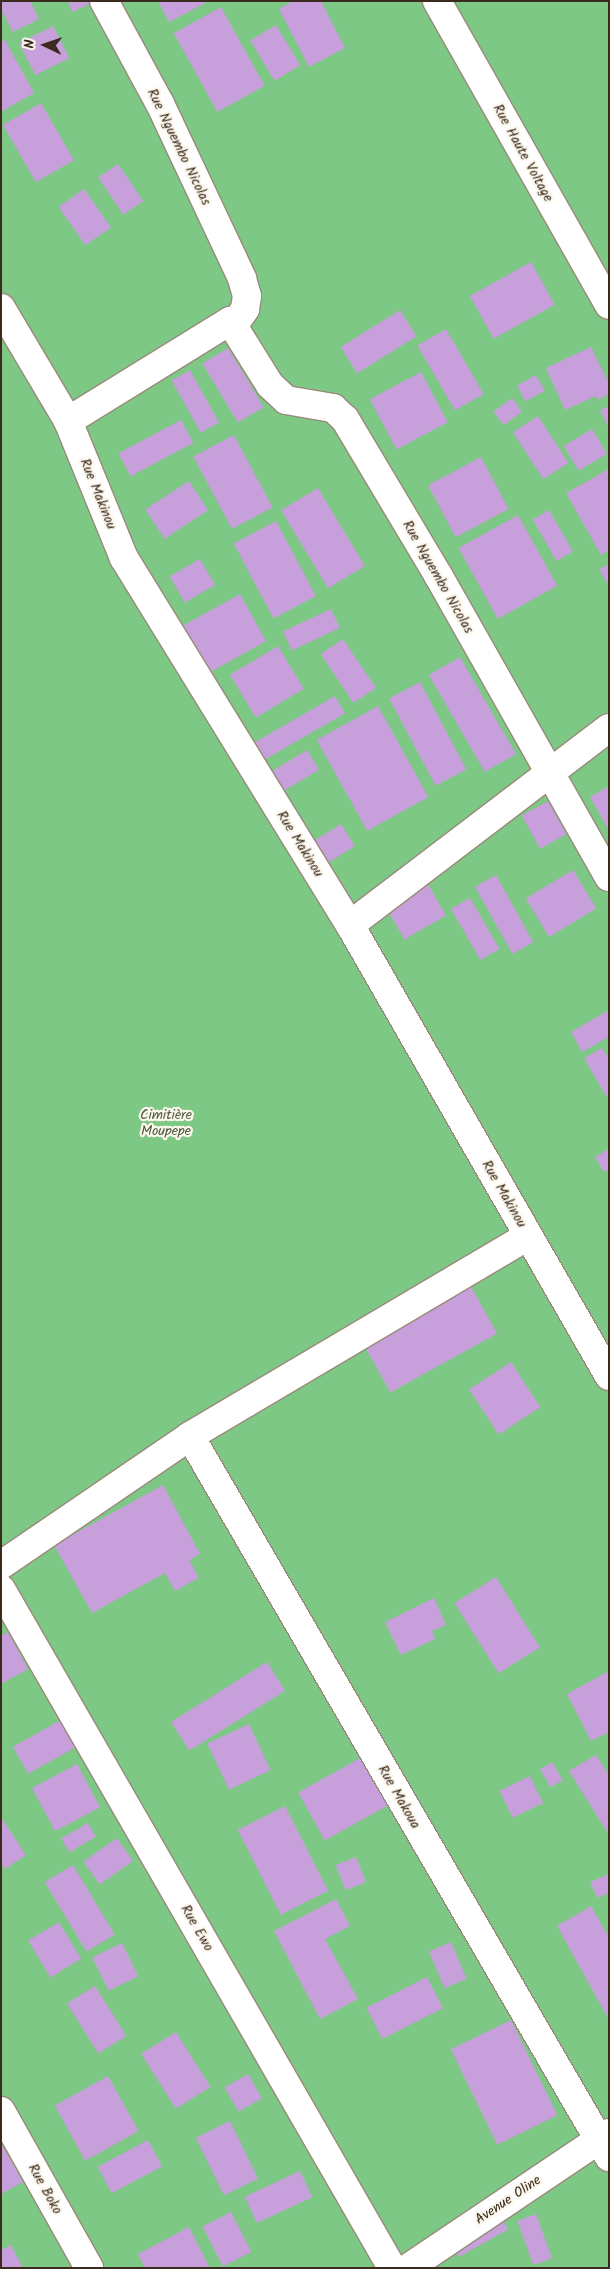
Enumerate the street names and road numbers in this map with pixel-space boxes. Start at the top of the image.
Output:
street label: Rue Nguembo Nicolas [143,86,215,208]
street label: Rue Haute Voltage [489,101,557,205]
street label: Rue Makinou [76,456,120,532]
street label: Rue Nguembo Nicolas [399,517,477,637]
street label: Rue Makinou [273,808,327,880]
street label: Rue Makinou [478,1157,530,1231]
street label: Rue Makoua [374,1762,424,1832]
street label: Rue Ewo [177,1902,217,1954]
street label: Rue Boko [24,2161,66,2217]
street label: Avenue Oline [472,2172,544,2228]

